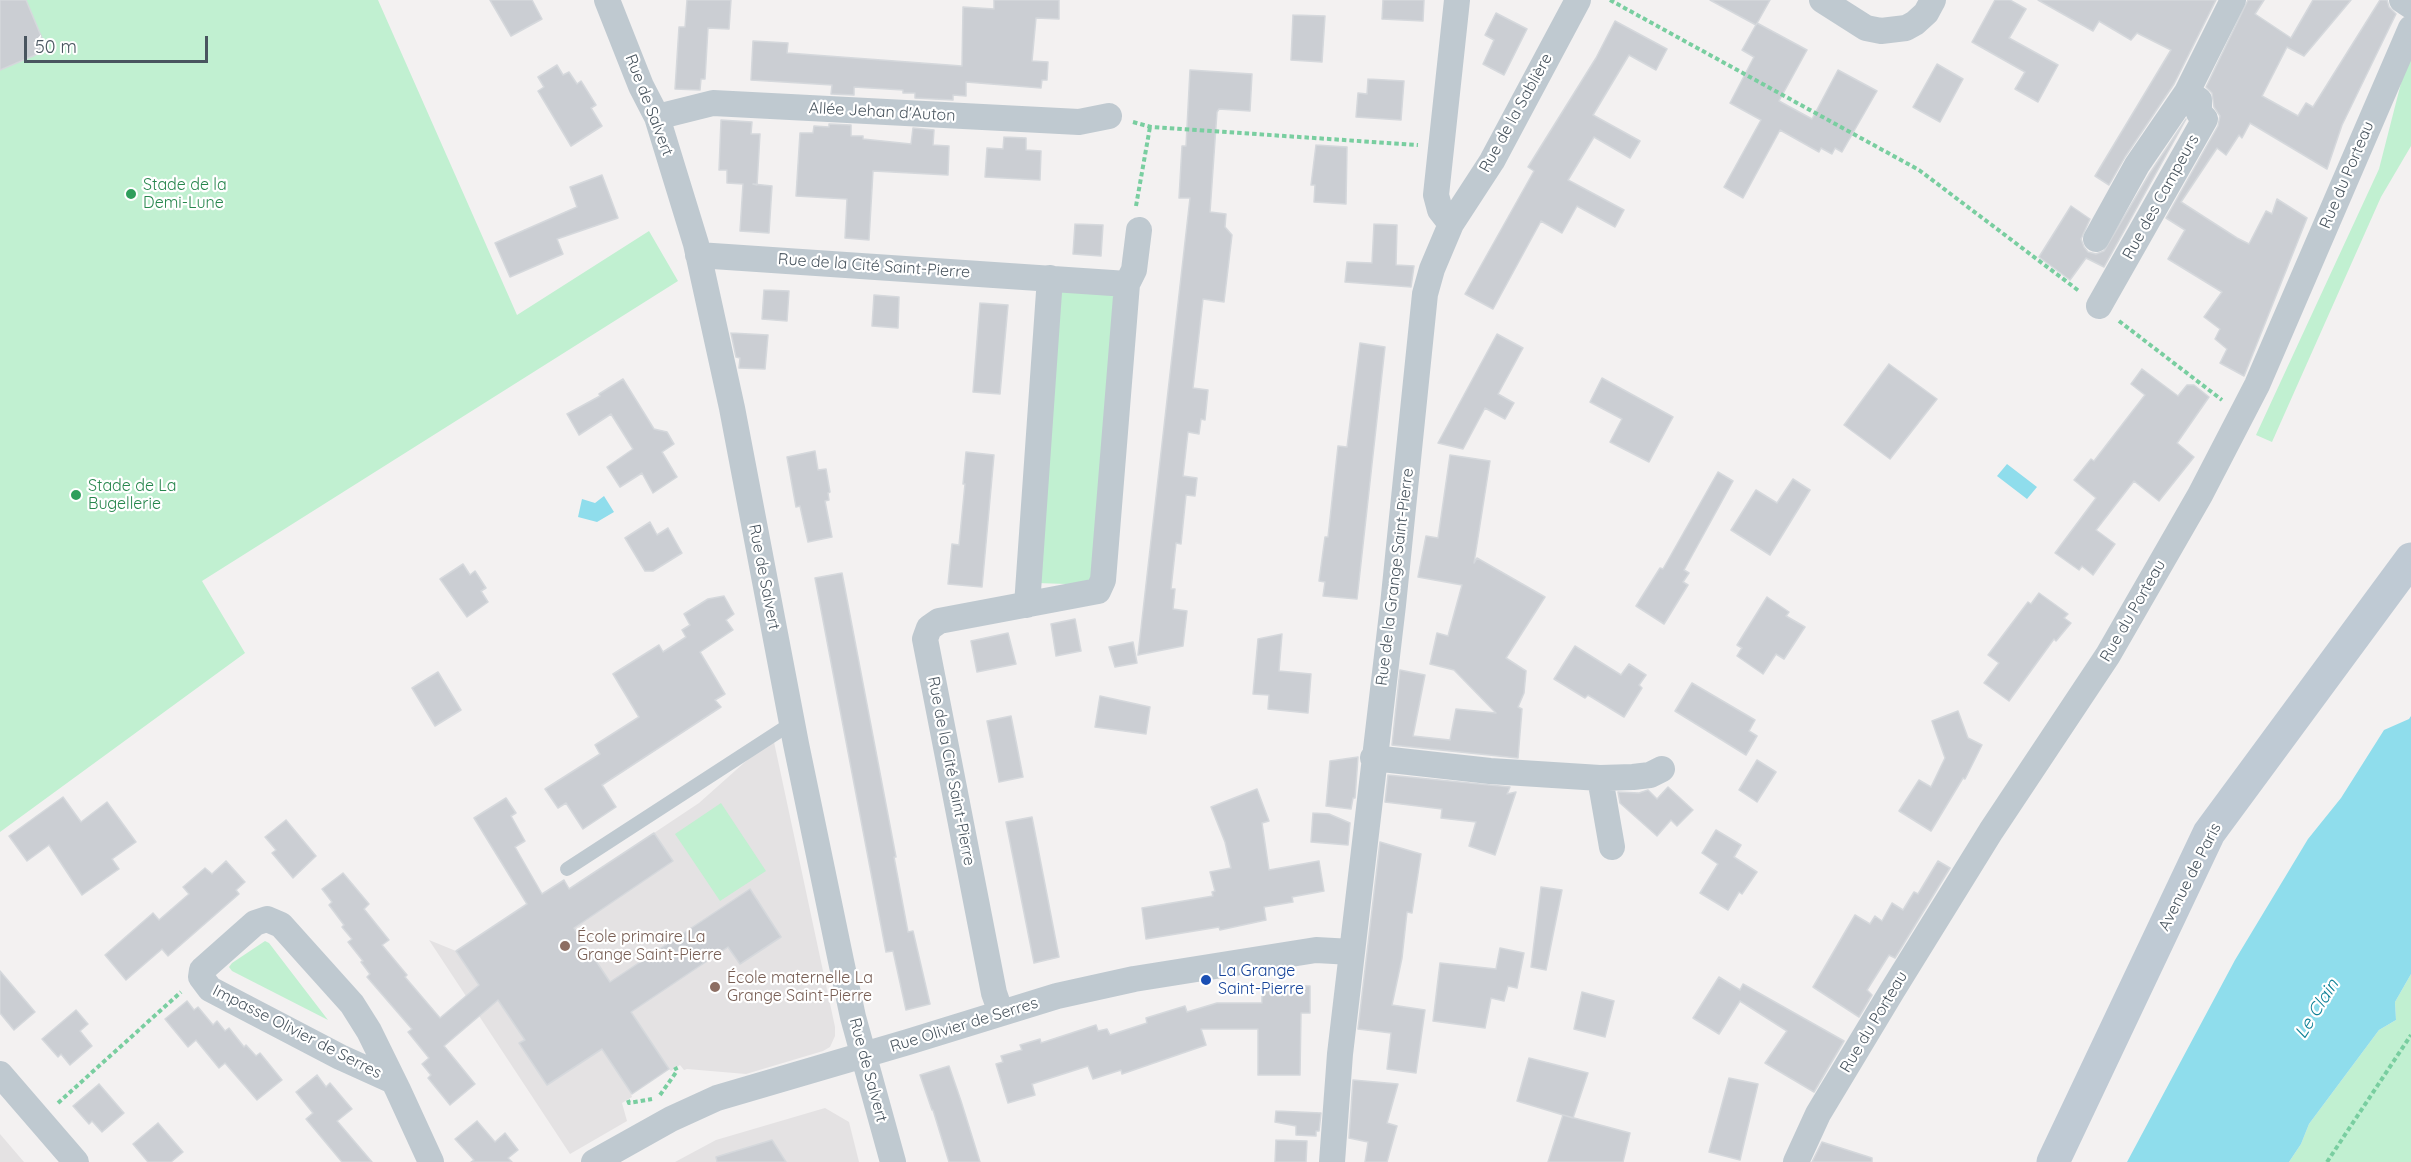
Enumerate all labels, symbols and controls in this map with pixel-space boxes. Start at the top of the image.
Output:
scale bar [27,24,212,62]
text: 50 m [35,35,77,58]
street label: Rue de la Sablière [1475,50,1557,176]
street label: Rue de Salvert [621,52,677,158]
street label: Allée Jehan d'Auton [808,99,956,125]
street label: Rue du Porteau [2316,118,2378,232]
street label: Rue des Campeurs [2119,131,2203,263]
place label: Stade de la Demi-Lune [143,175,227,213]
marker: Stade de la Demi-Lune [124,187,138,201]
street label: Rue de la Cité Saint-Pierre [777,250,971,282]
street label: Rue de la Grange Saint-Pierre [1372,467,1418,687]
place label: Stade de La Bugellerie [88,476,177,514]
marker: Stade de La Bugellerie [69,488,83,502]
street label: Rue de Salvert [744,523,784,631]
street label: Rue du Porteau [2096,556,2170,666]
street label: Rue de la Cité Saint-Pierre [923,675,979,867]
street label: Avenue de Paris [2155,820,2225,934]
place label: École primaire La Grange Saint-Pierre [577,927,722,965]
marker: École primaire La Grange Saint-Pierre [558,939,572,953]
place label: La Grange Saint-Pierre [1218,961,1304,999]
place label: École maternelle La Grange Saint-Pierre [727,968,873,1006]
street label: Rue du Porteau [1836,968,1912,1076]
marker: La Grange Saint-Pierre [1199,973,1213,987]
water label: Le Clain [2290,975,2344,1043]
marker: École maternelle La Grange Saint-Pierre [708,980,722,994]
street label: Impasse Olivier de Serres [209,981,385,1083]
street label: Rue Olivier de Serres [888,993,1040,1057]
street label: Rue de Salvert [845,1016,891,1124]

